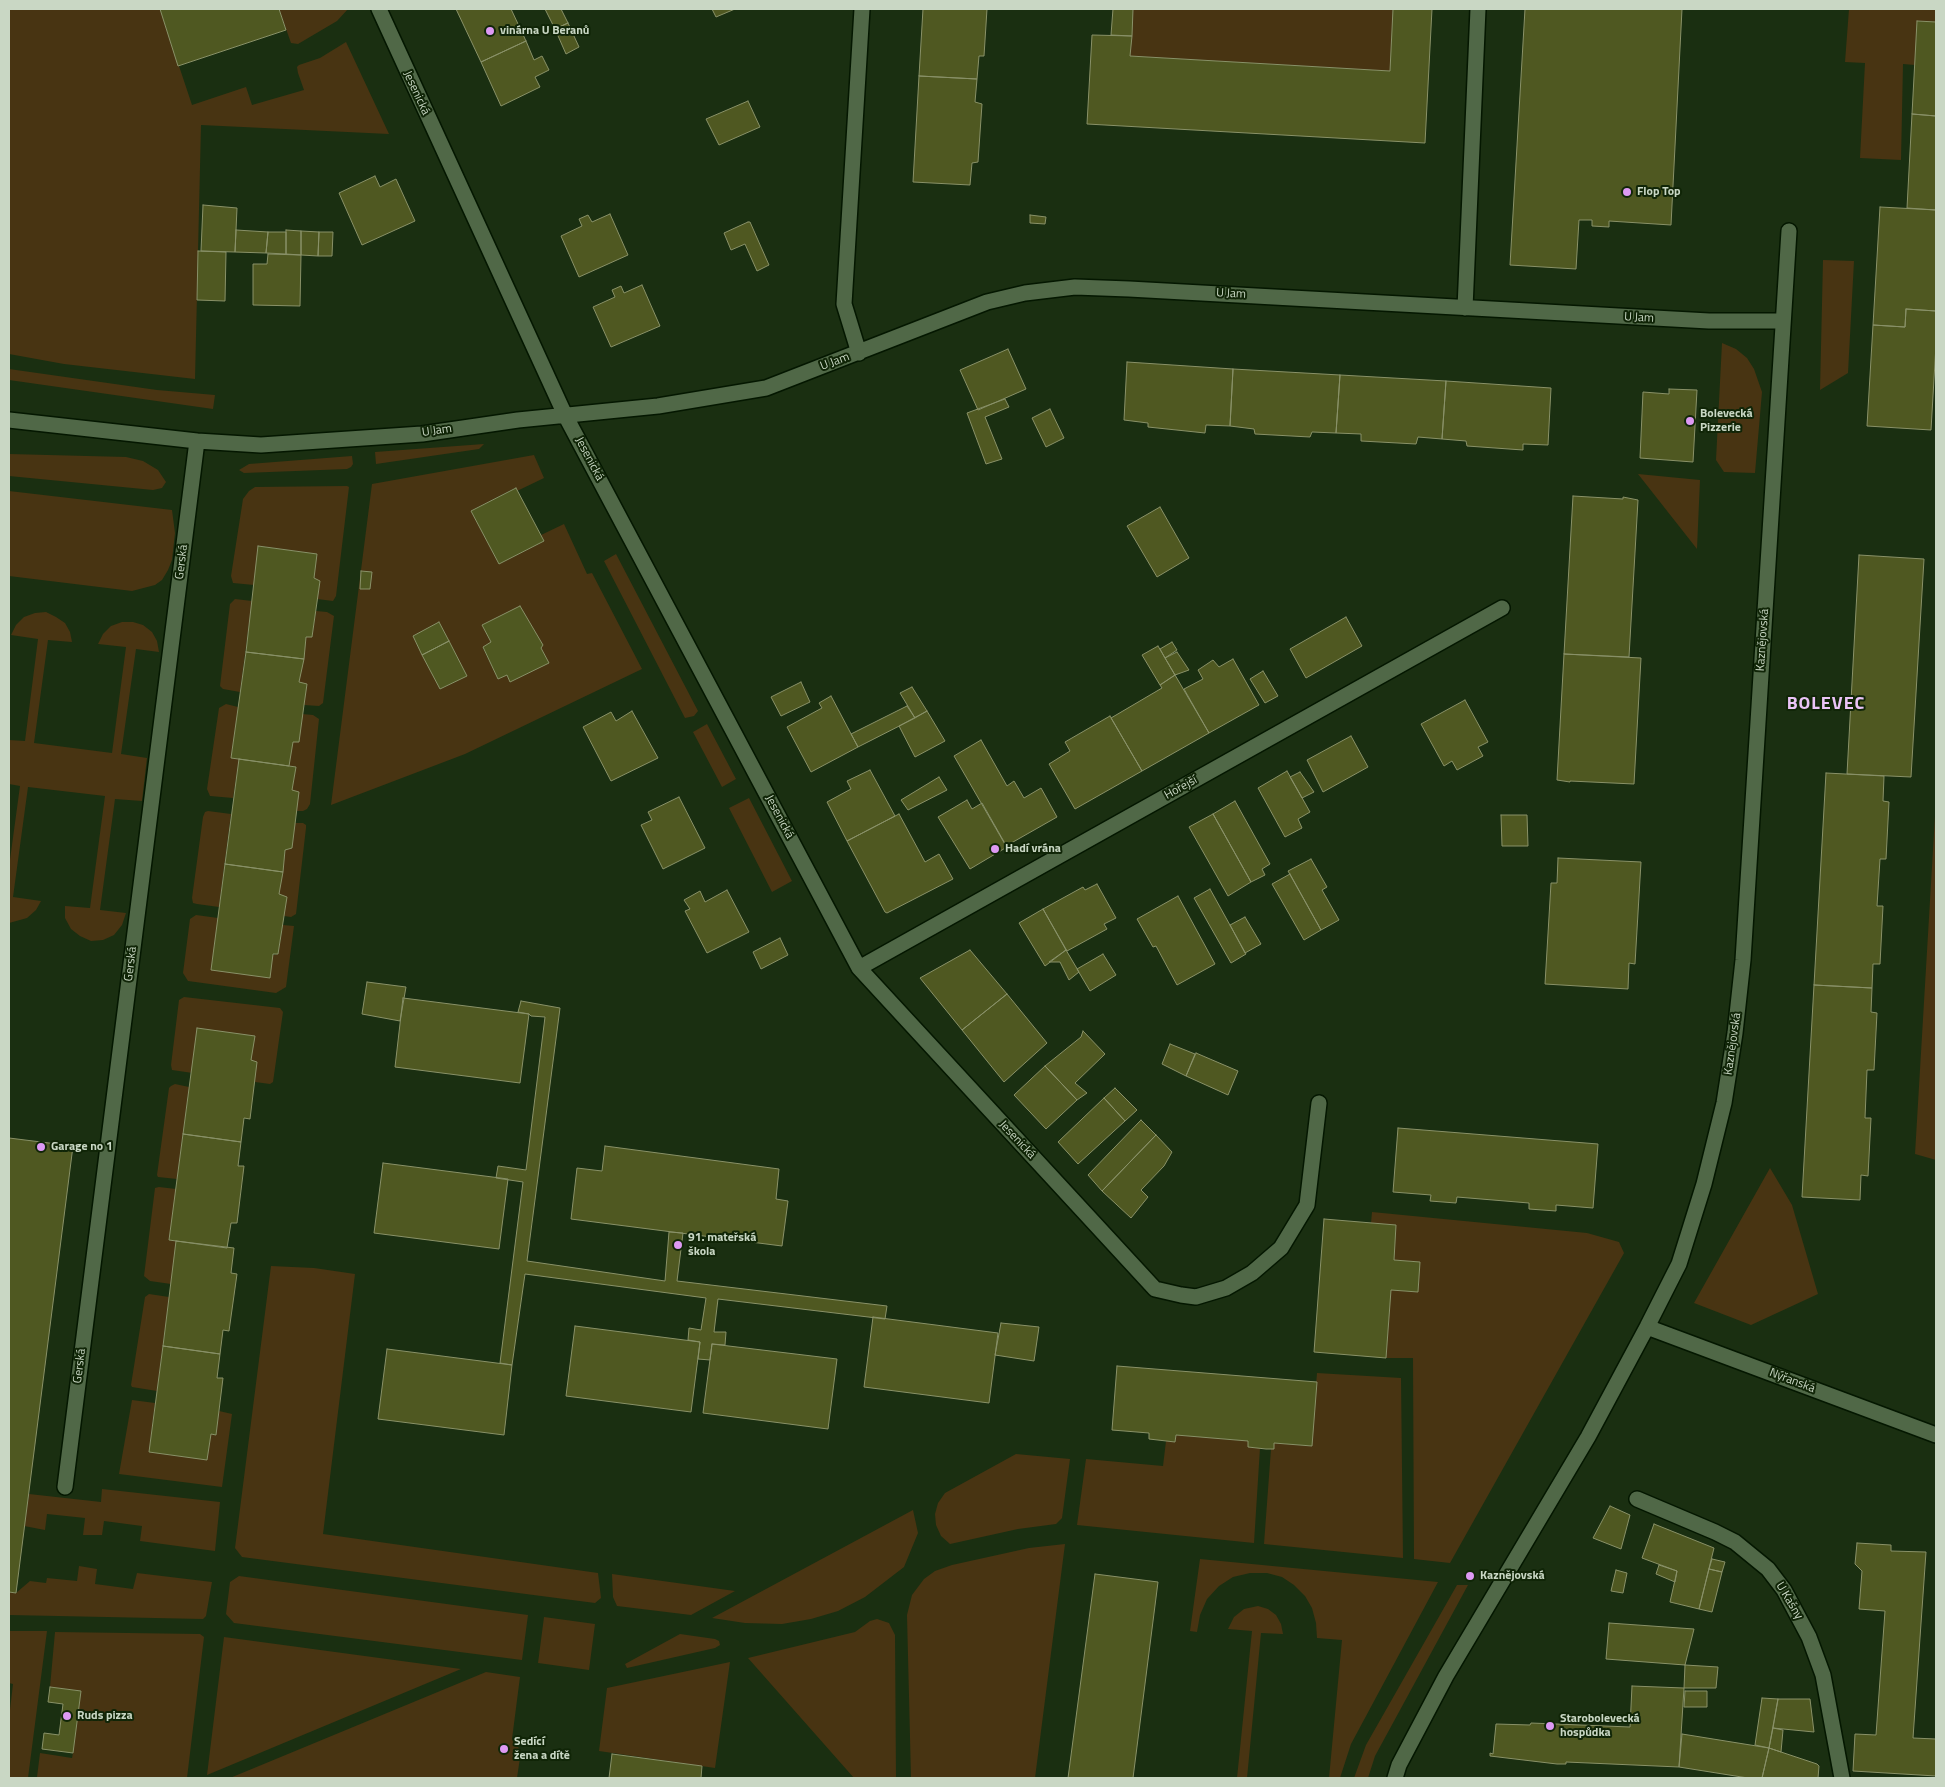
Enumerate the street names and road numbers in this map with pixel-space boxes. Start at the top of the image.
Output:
street label: Jesenická [400,69,432,117]
street label: U Jam [1216,286,1246,302]
street label: U Jam [1624,310,1654,326]
street label: U Jam [818,350,852,374]
street label: U Jam [421,422,453,440]
street label: Jesenická [572,435,606,483]
street label: Gerská [173,544,191,580]
street label: Kaznějovská [1754,608,1772,672]
street label: Hořejší [1162,773,1200,803]
street label: Jesenická [762,793,796,841]
street label: Gerská [122,946,140,982]
street label: Kaznějovská [1722,1012,1744,1076]
street label: Jesenická [996,1118,1038,1162]
street label: Gerská [71,1348,89,1384]
street label: Nýřanská [1767,1366,1817,1396]
street label: U Kašny [1772,1580,1806,1622]

